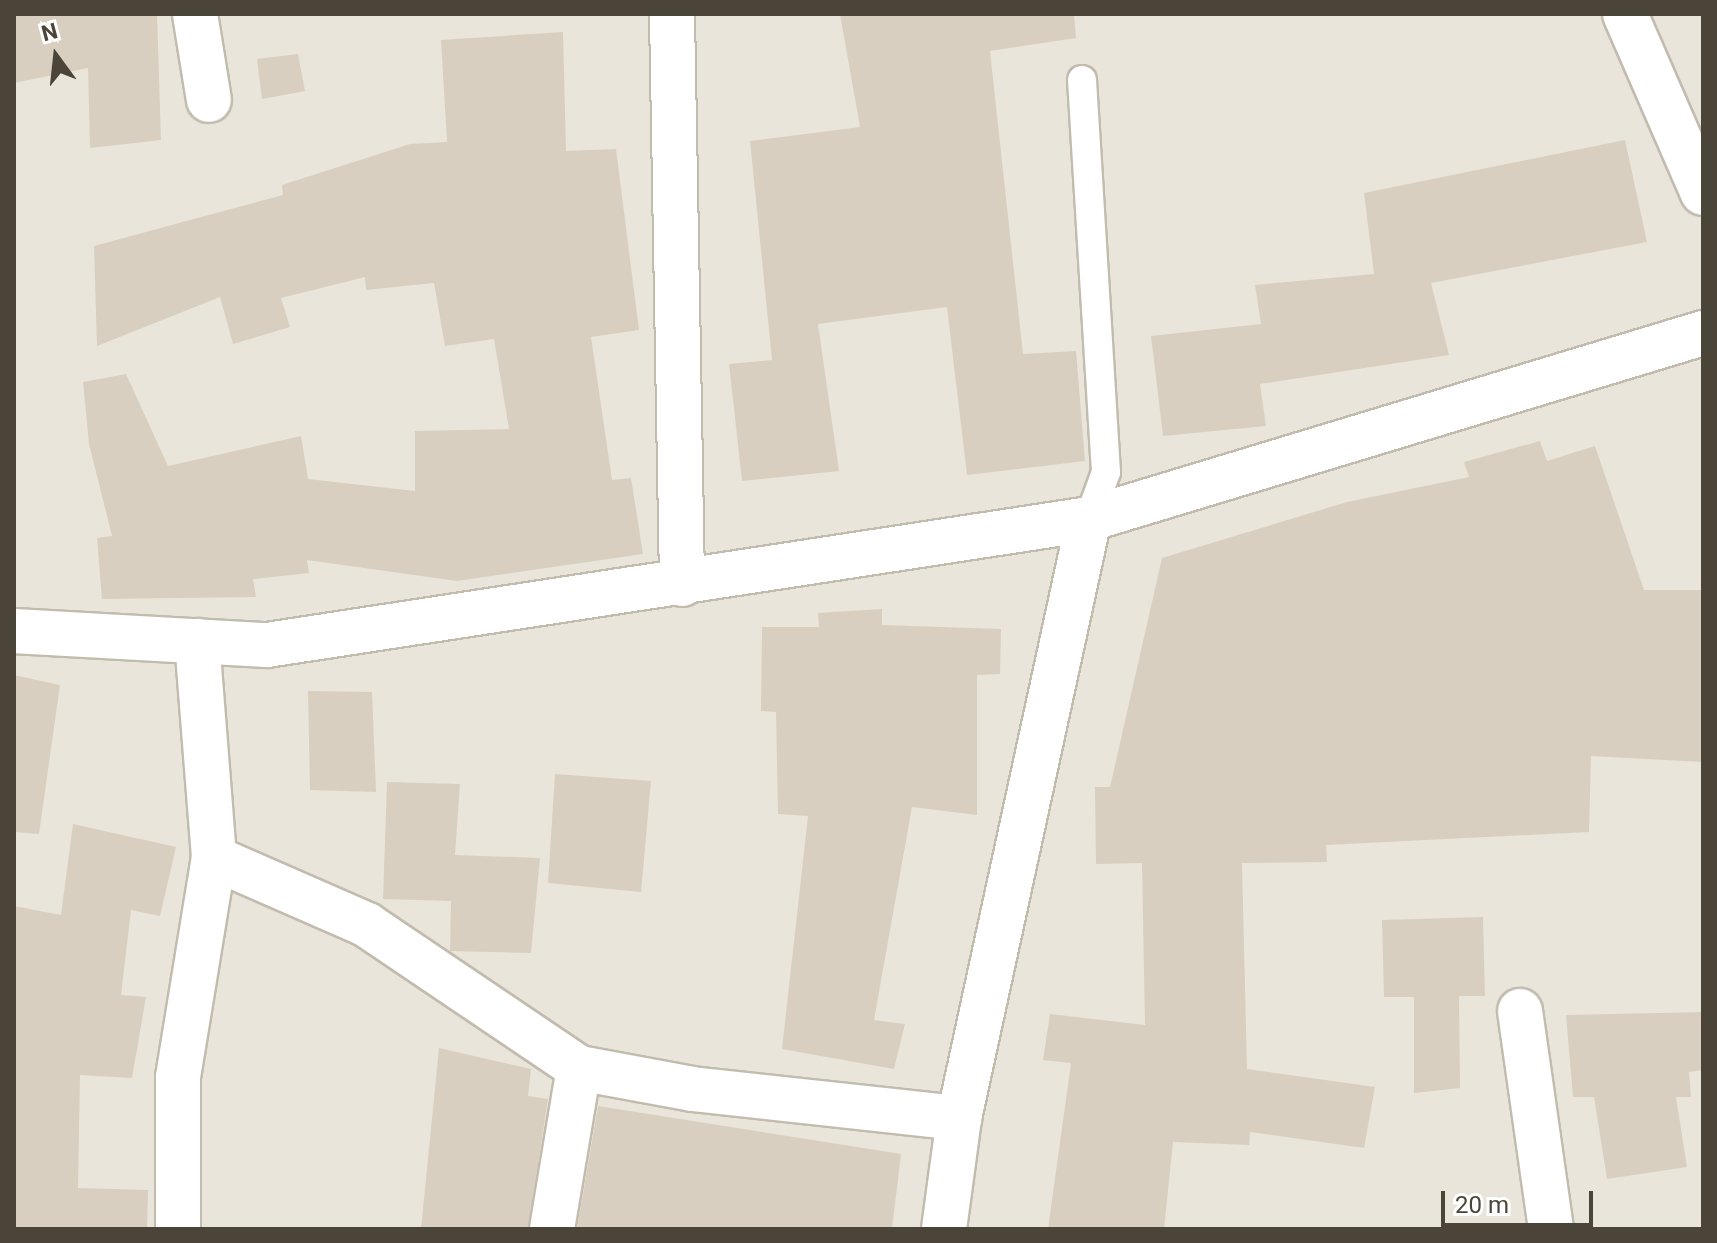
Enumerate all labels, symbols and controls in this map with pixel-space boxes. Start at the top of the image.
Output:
north arrow [16,16,96,96]
text: N [39,18,60,46]
scale bar [1445,1175,1597,1225]
text: 20 m [1455,1191,1509,1219]

